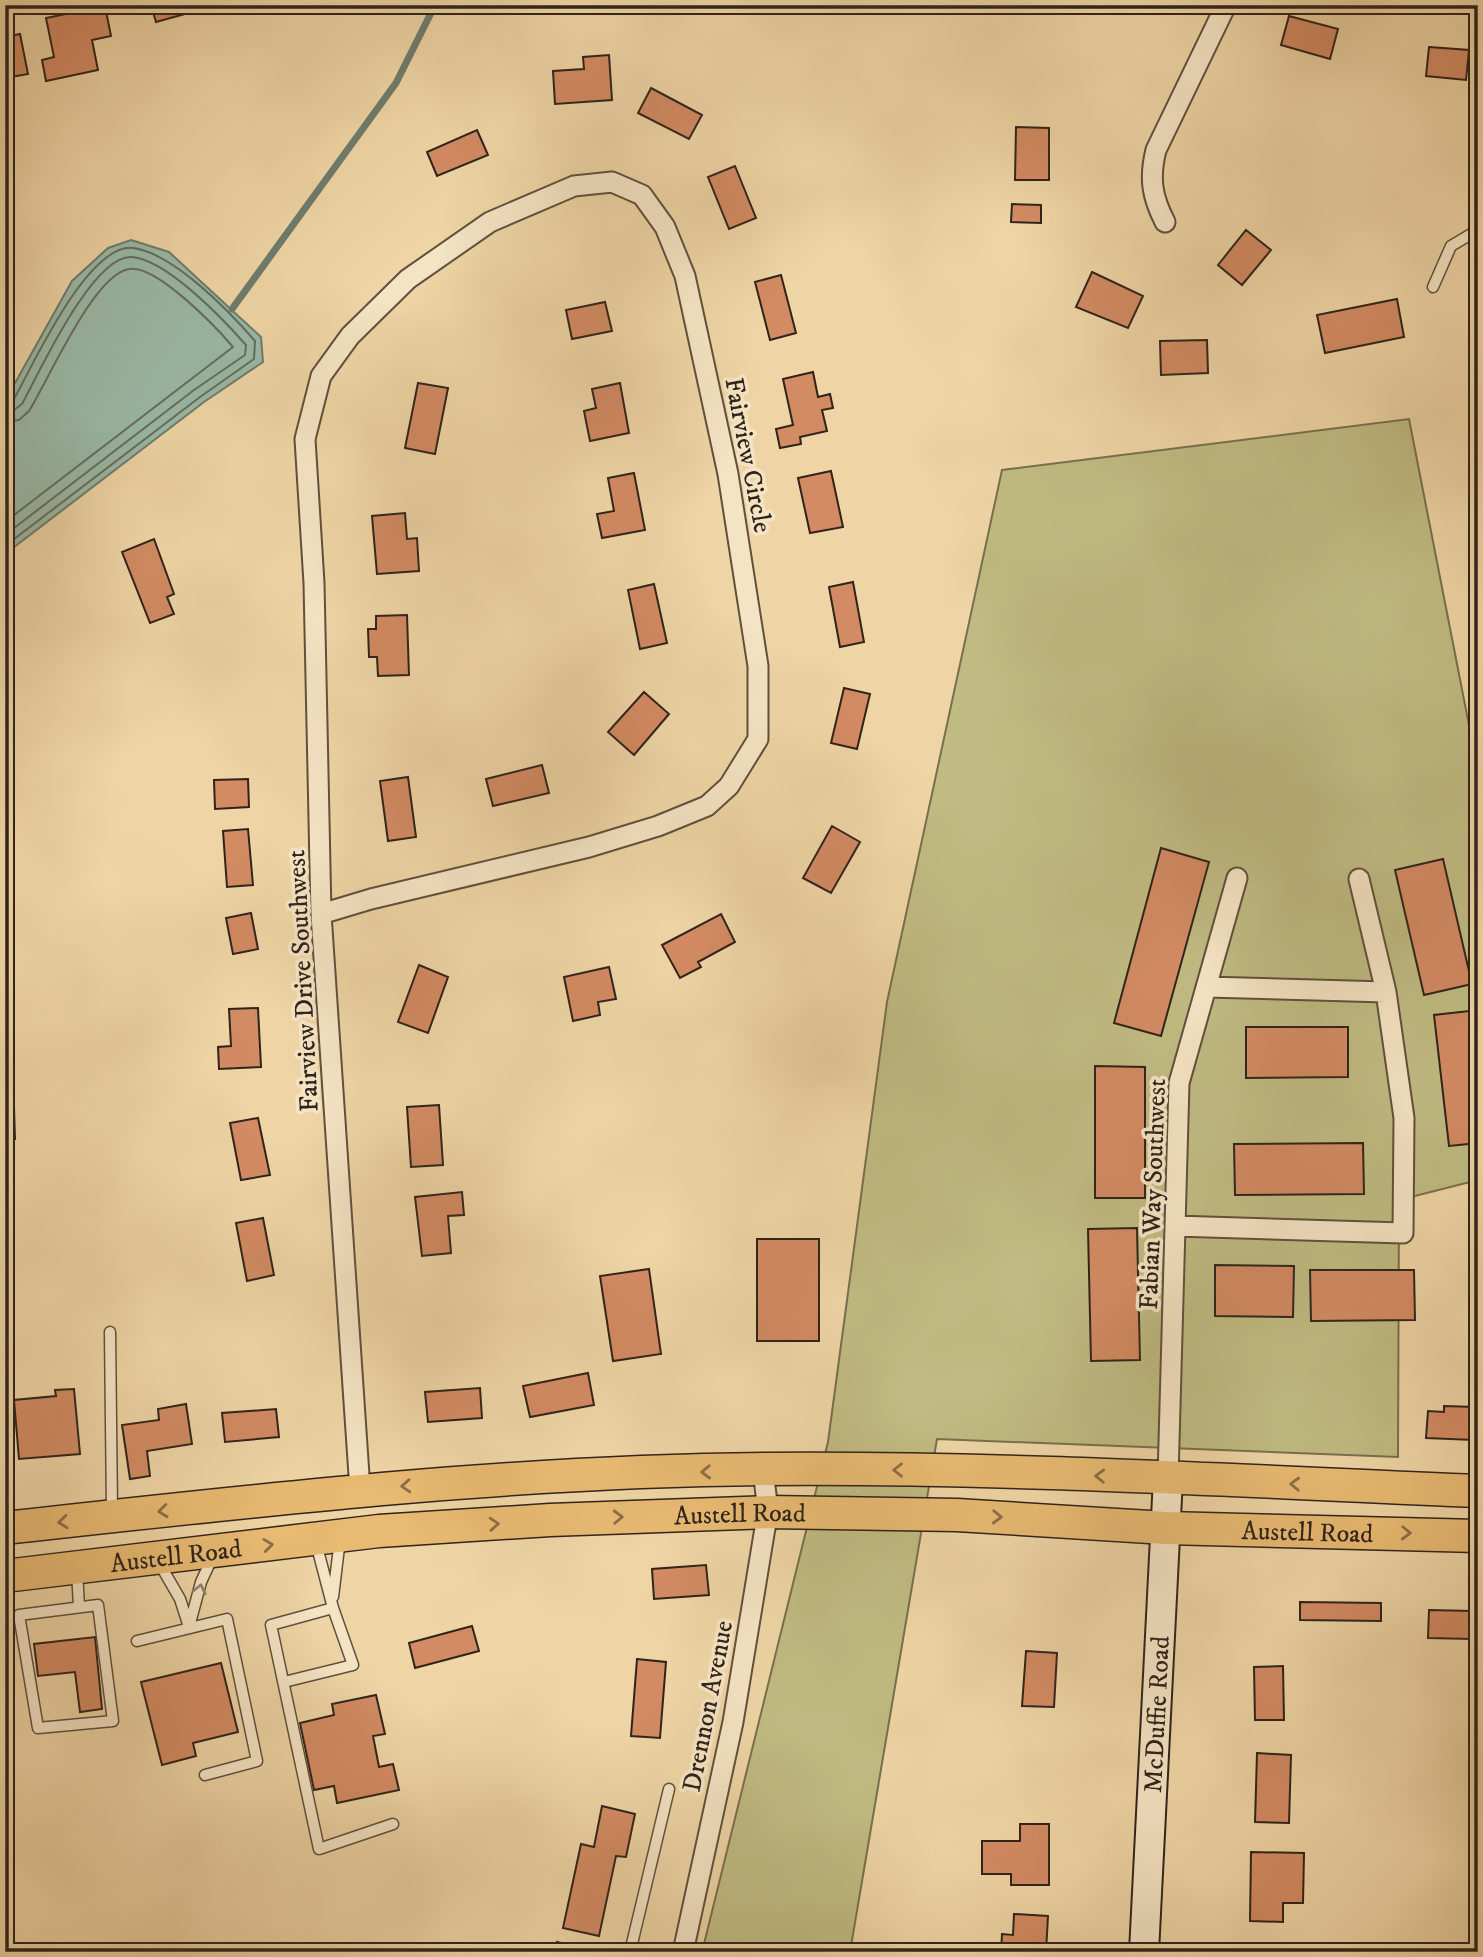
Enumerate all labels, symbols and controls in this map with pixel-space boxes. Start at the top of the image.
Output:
street label: Fairview Circle [716,375,779,536]
street label: Fairview Drive Southwest [280,849,327,1113]
street label: Fabian Way Southwest [1133,1078,1174,1310]
one-way arrow [892,1462,903,1478]
one-way arrow [701,1464,712,1479]
one-way arrow [1095,1468,1106,1483]
one-way arrow [1289,1476,1300,1491]
one-way arrow [400,1478,411,1493]
street label: Austell Road [673,1497,806,1533]
one-way arrow [157,1503,169,1518]
one-way arrow [992,1509,1003,1524]
one-way arrow [613,1510,624,1525]
one-way arrow [57,1514,68,1529]
street label: Austell Road [1241,1515,1374,1551]
one-way arrow [489,1517,500,1532]
one-way arrow [1400,1525,1411,1540]
street label: Austell Road [108,1533,243,1581]
one-way arrow [262,1537,274,1552]
one-way arrow [192,1584,206,1596]
street label: Drennon Avenue [676,1618,741,1795]
street label: McDuffie Road [1137,1635,1178,1794]

